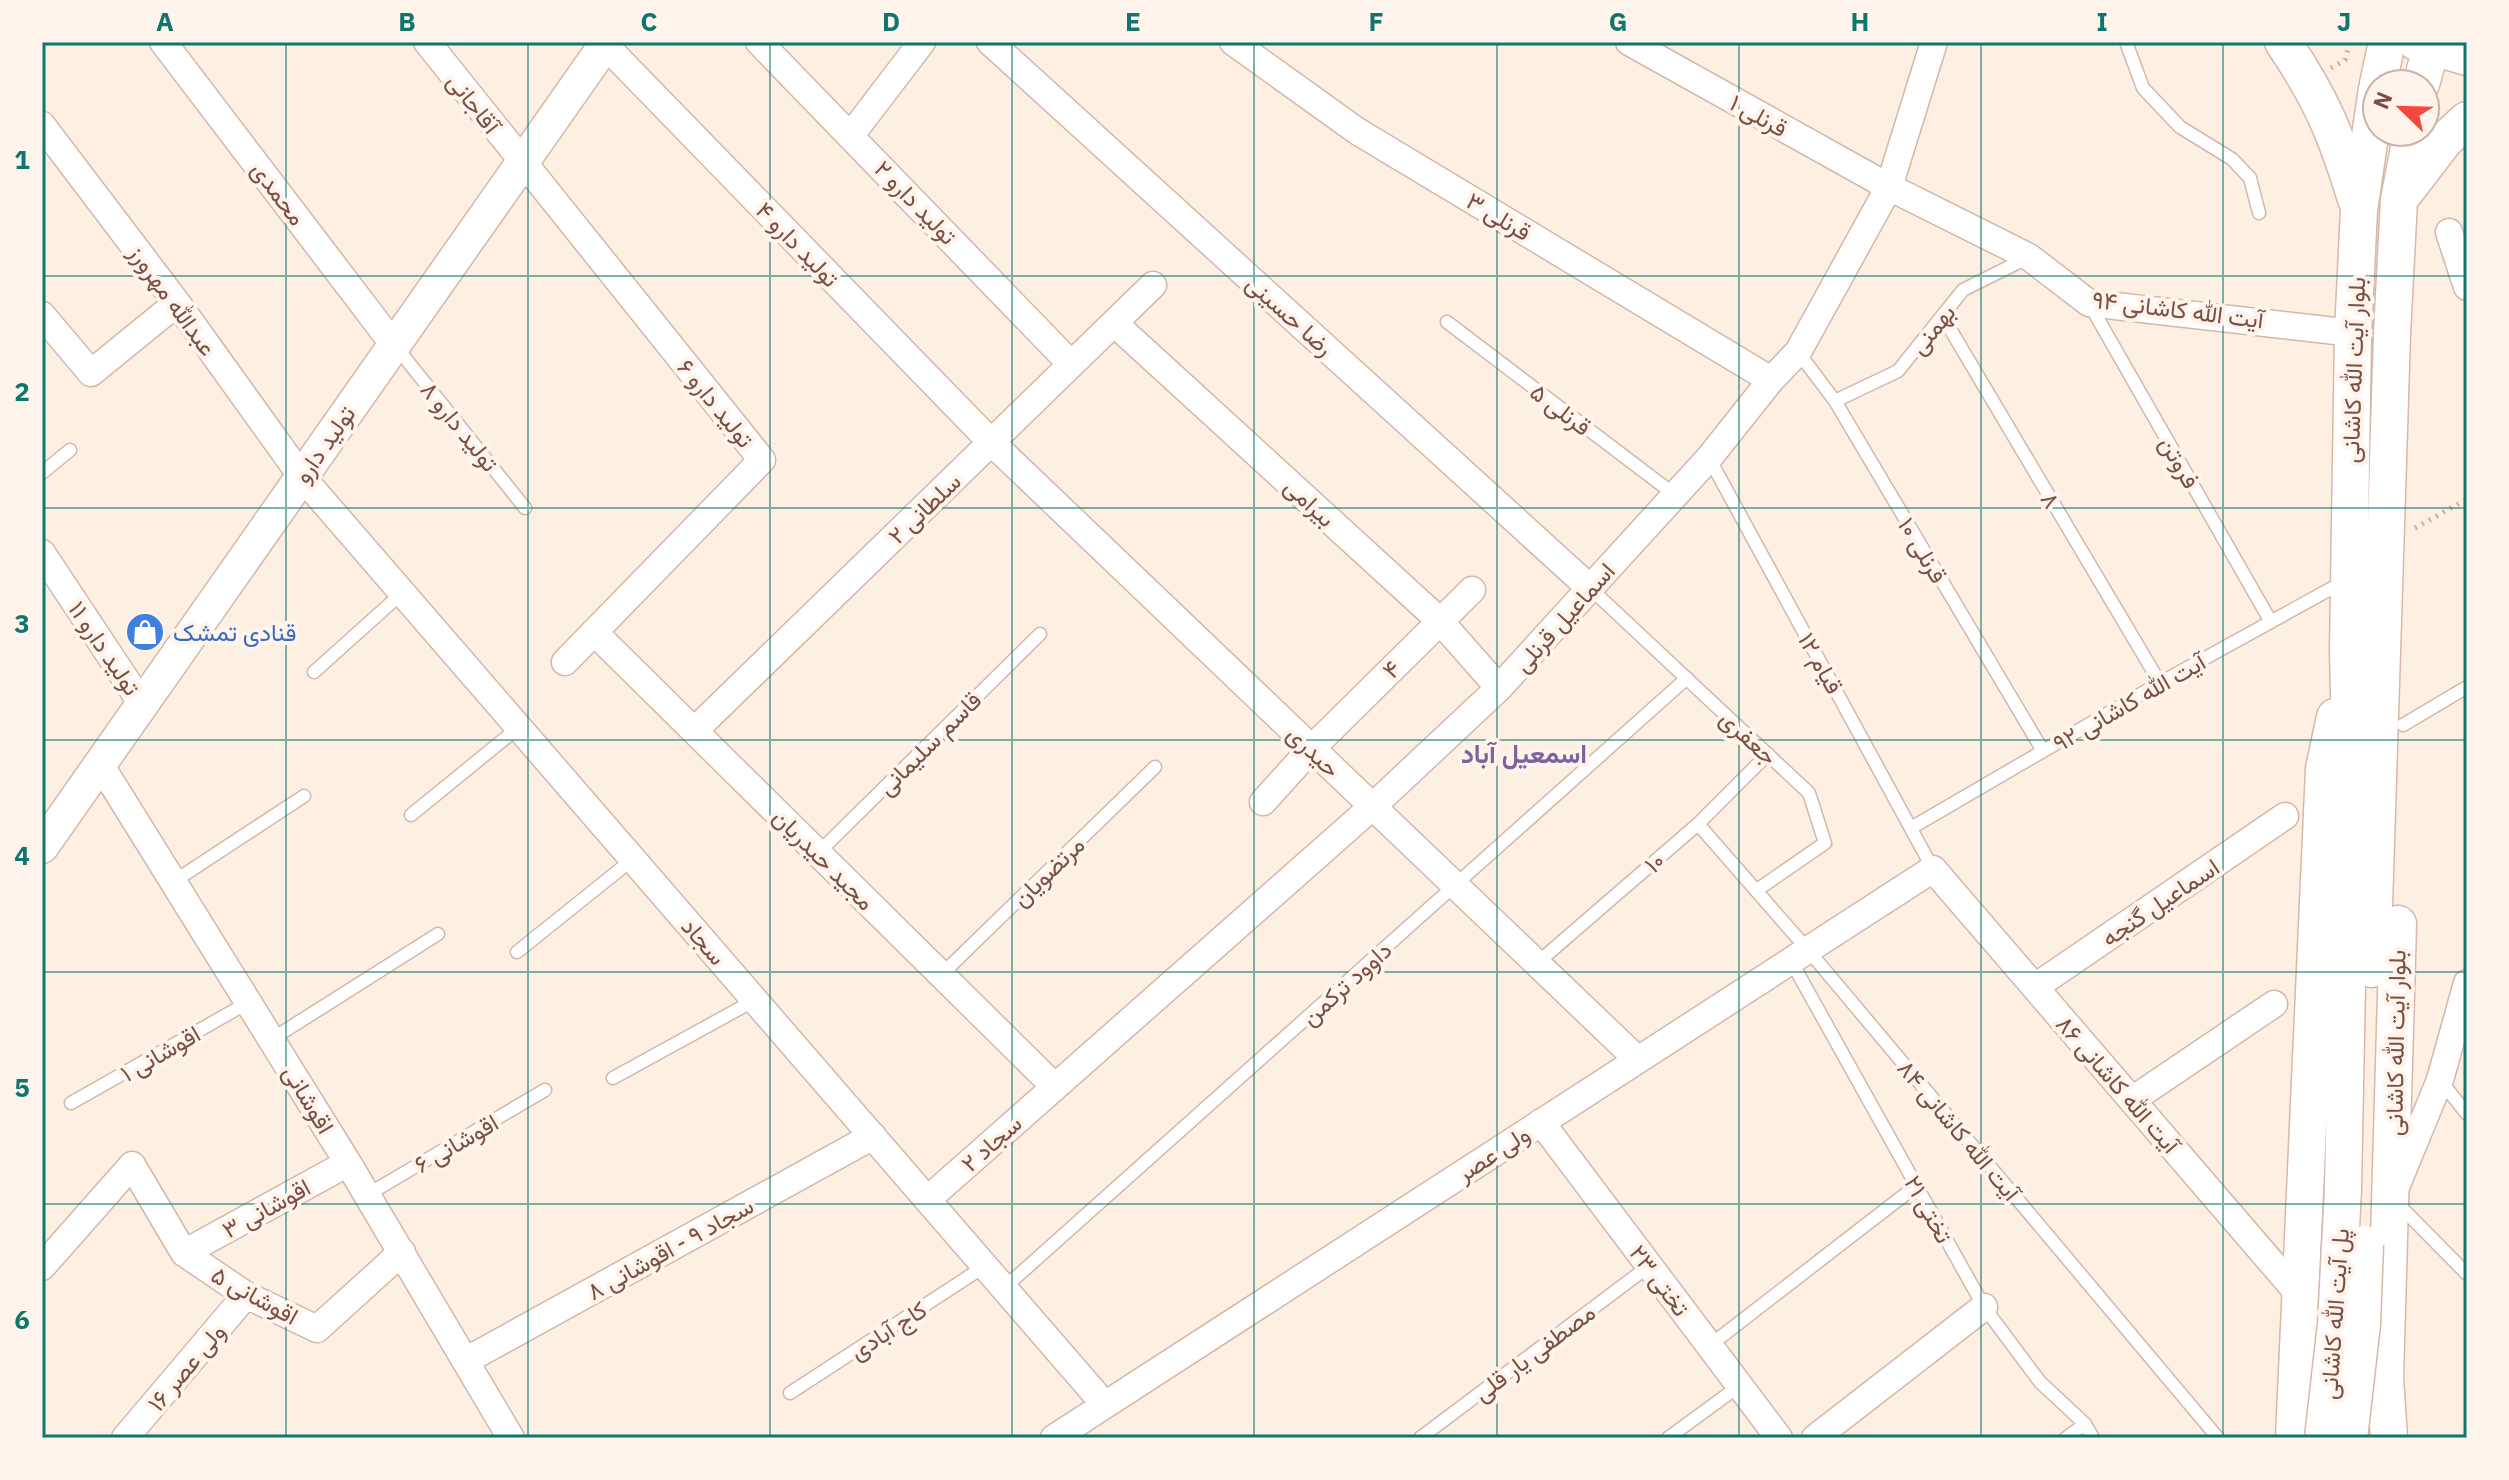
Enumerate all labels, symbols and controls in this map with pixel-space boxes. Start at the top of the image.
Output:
text: A [156,4,174,38]
text: B [398,4,416,38]
text: C [641,4,658,38]
text: D [882,4,900,38]
text: E [1125,4,1141,38]
text: F [1368,4,1384,38]
text: G [1609,4,1627,38]
text: H [1851,4,1869,38]
text: I [2096,4,2108,38]
text: J [2337,4,2351,38]
street label: آقاجانی [440,66,509,142]
north arrow [2361,68,2441,148]
street label: قرنلی ۱ [1724,86,1794,144]
text: N [2366,87,2399,113]
text: 1 [14,142,30,176]
street label: تولید دارو ۲ [868,153,964,251]
street label: محمدی [244,154,314,232]
street label: قرنلی ۳ [1461,184,1537,248]
street label: تولید دارو ۴ [749,194,847,294]
street label: عبدالله مهرورز [121,237,224,362]
street label: رضا حسینی [1240,267,1340,363]
street label: بلوار آیت الله کاشانی [2334,276,2372,464]
street label: آیت الله کاشانی ۹۴ [2090,283,2268,336]
street label: بهمنی [1902,297,1962,361]
street label: تولید دارو ۶ [671,352,761,454]
text: 2 [14,374,30,408]
street label: تولید دارو ۸ [414,374,506,478]
street label: قرنلی ۵ [1524,376,1598,442]
street label: تولید دارو [286,399,362,489]
street label: فروتن [2152,430,2208,494]
street label: ۲ سلطانی [881,465,967,551]
street label: بیرامی [1278,470,1342,534]
street label: ۸ [2034,486,2068,514]
street label: قرنلی ۱۰ [1891,511,1955,589]
street label: اسماعیل قرنلی [1506,555,1622,679]
street label: تولید دارو ۱۱ [62,595,148,701]
text: 3 [14,606,30,640]
shop icon: قنادی تمشک [124,611,166,653]
place label: قنادی تمشک [173,616,296,648]
street label: ۱۲ قیام [1790,627,1851,700]
street label: آیت الله کاشانی ۹۲ [2047,644,2213,759]
street label: ۴ [1375,653,1407,685]
street label: قاسم سلیمانی [870,684,989,803]
street label: جعفری [1713,702,1785,772]
street label: حیدری [1280,718,1348,784]
district label: اسمعیل آباد [1461,736,1587,770]
street label: مجید حیدریان [766,801,882,917]
street label: مرتضویان [1005,829,1091,913]
text: 4 [14,838,30,872]
street label: ۱۰ [1637,844,1671,880]
street label: اسماعیل گنجه [2095,851,2225,953]
street label: سجاد [675,910,733,972]
street label: داوود ترکمن [1294,934,1398,1032]
street label: بلوار آیت الله کاشانی [2377,950,2413,1136]
street label: آیت الله کاشانی ۸۶ [2049,1008,2188,1162]
street label: اقوشانی ۱ [114,1017,206,1089]
street label: آیت الله کاشانی ۸۴ [1891,1053,2029,1209]
street label: اقوشانی [276,1059,342,1139]
text: 5 [14,1070,30,1104]
street label: اقوشانی ۶ [408,1106,504,1180]
street label: سجاد ۲ [954,1107,1028,1179]
street label: ولی عصر [1449,1117,1536,1189]
street label: تختی ۲۱ [1897,1169,1961,1249]
street label: اقوشانی ۳ [216,1171,316,1245]
street label: سجاد ۹ - اقوشانی ۸ [581,1189,759,1307]
street label: پل آیت الله کاشانی [2312,1227,2357,1401]
street label: تختی ۲۳ [1623,1238,1697,1322]
street label: اقوشانی ۵ [206,1258,304,1332]
street label: کاج آبادی [843,1293,933,1368]
street label: مصطفی یار قلی [1467,1296,1601,1408]
text: 6 [14,1302,30,1336]
street label: ولی عصر ۱۶ [140,1316,232,1418]

